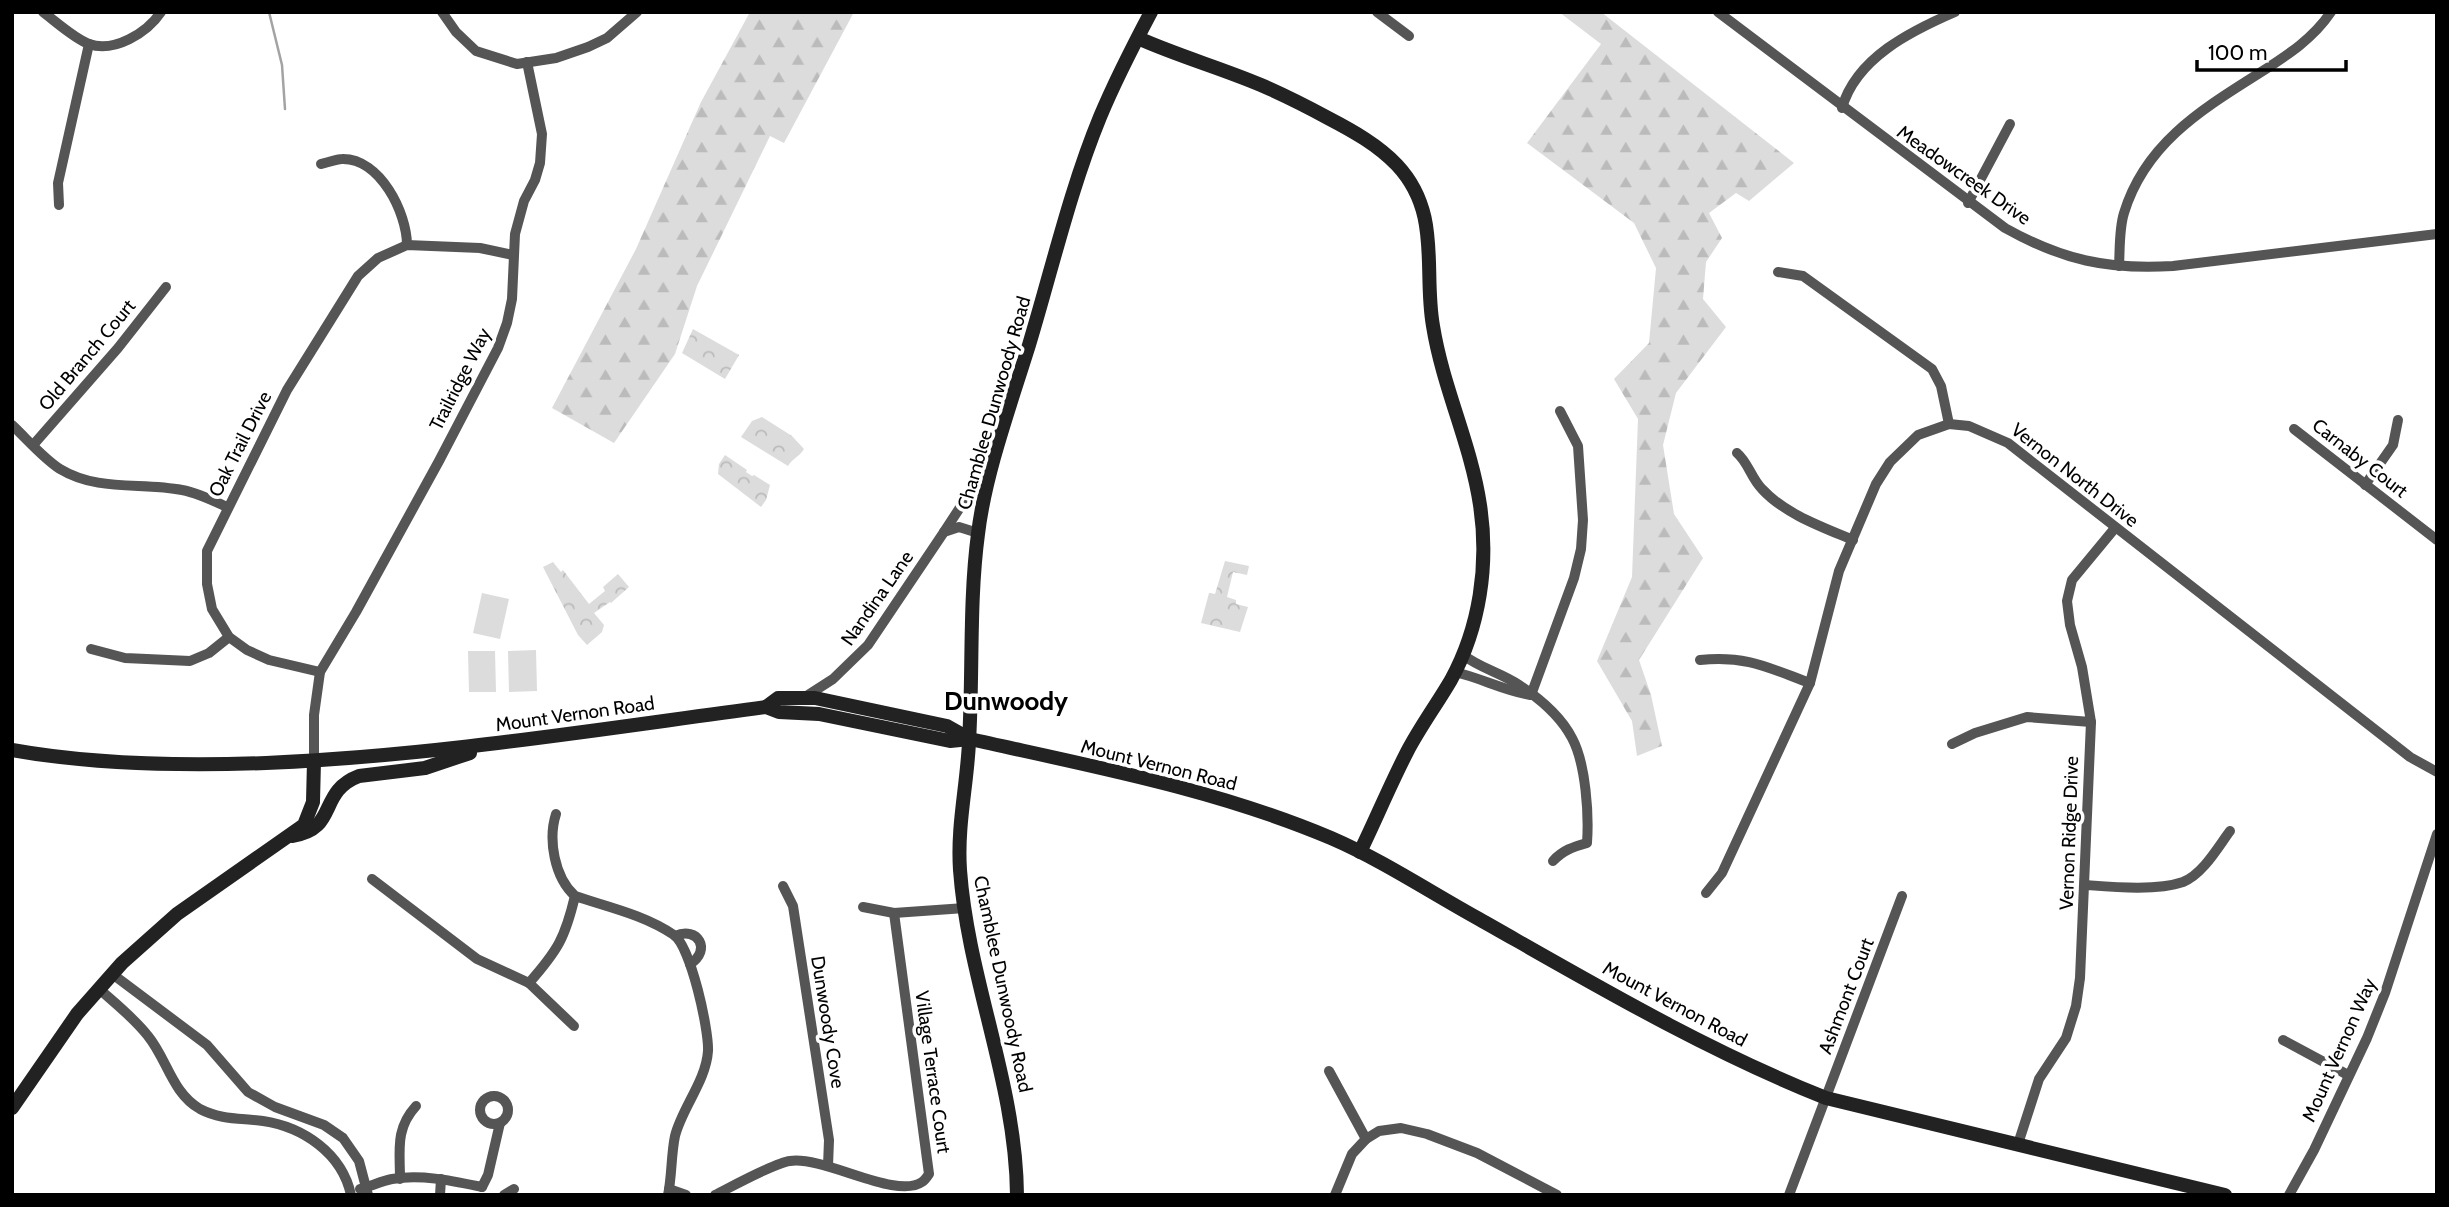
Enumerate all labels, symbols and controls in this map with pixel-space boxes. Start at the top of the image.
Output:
scale bar [2197,28,2346,72]
text: 100 m [2208,40,2267,65]
street label: Meadowcreek Drive [1893,120,2035,230]
street label: Old Branch Court [34,294,141,415]
street label: Chamblee Dunwoody Road [953,294,1035,512]
street label: Trailridge Way [424,324,496,434]
street label: Oak Trail Drive [204,387,277,501]
street label: Carnaby Court [2308,414,2413,503]
street label: Vernon North Drive [2007,418,2143,532]
street label: Nandina Lane [836,546,918,650]
district label: Dunwoody [944,685,1068,717]
street label: Mount Vernon Road [494,691,656,737]
street label: Mount Vernon Road [1079,734,1239,796]
street label: Vernon Ridge Drive [2055,755,2083,910]
street label: Chamblee Dunwoody Road [969,874,1037,1094]
street label: Ashmont Court [1813,934,1879,1057]
street label: Dunwoody Cove [806,954,850,1090]
street label: Mount Vernon Road [1599,956,1751,1052]
street label: Mount Vernon Way [2297,974,2381,1125]
street label: Village Terrace Court [910,989,956,1155]

